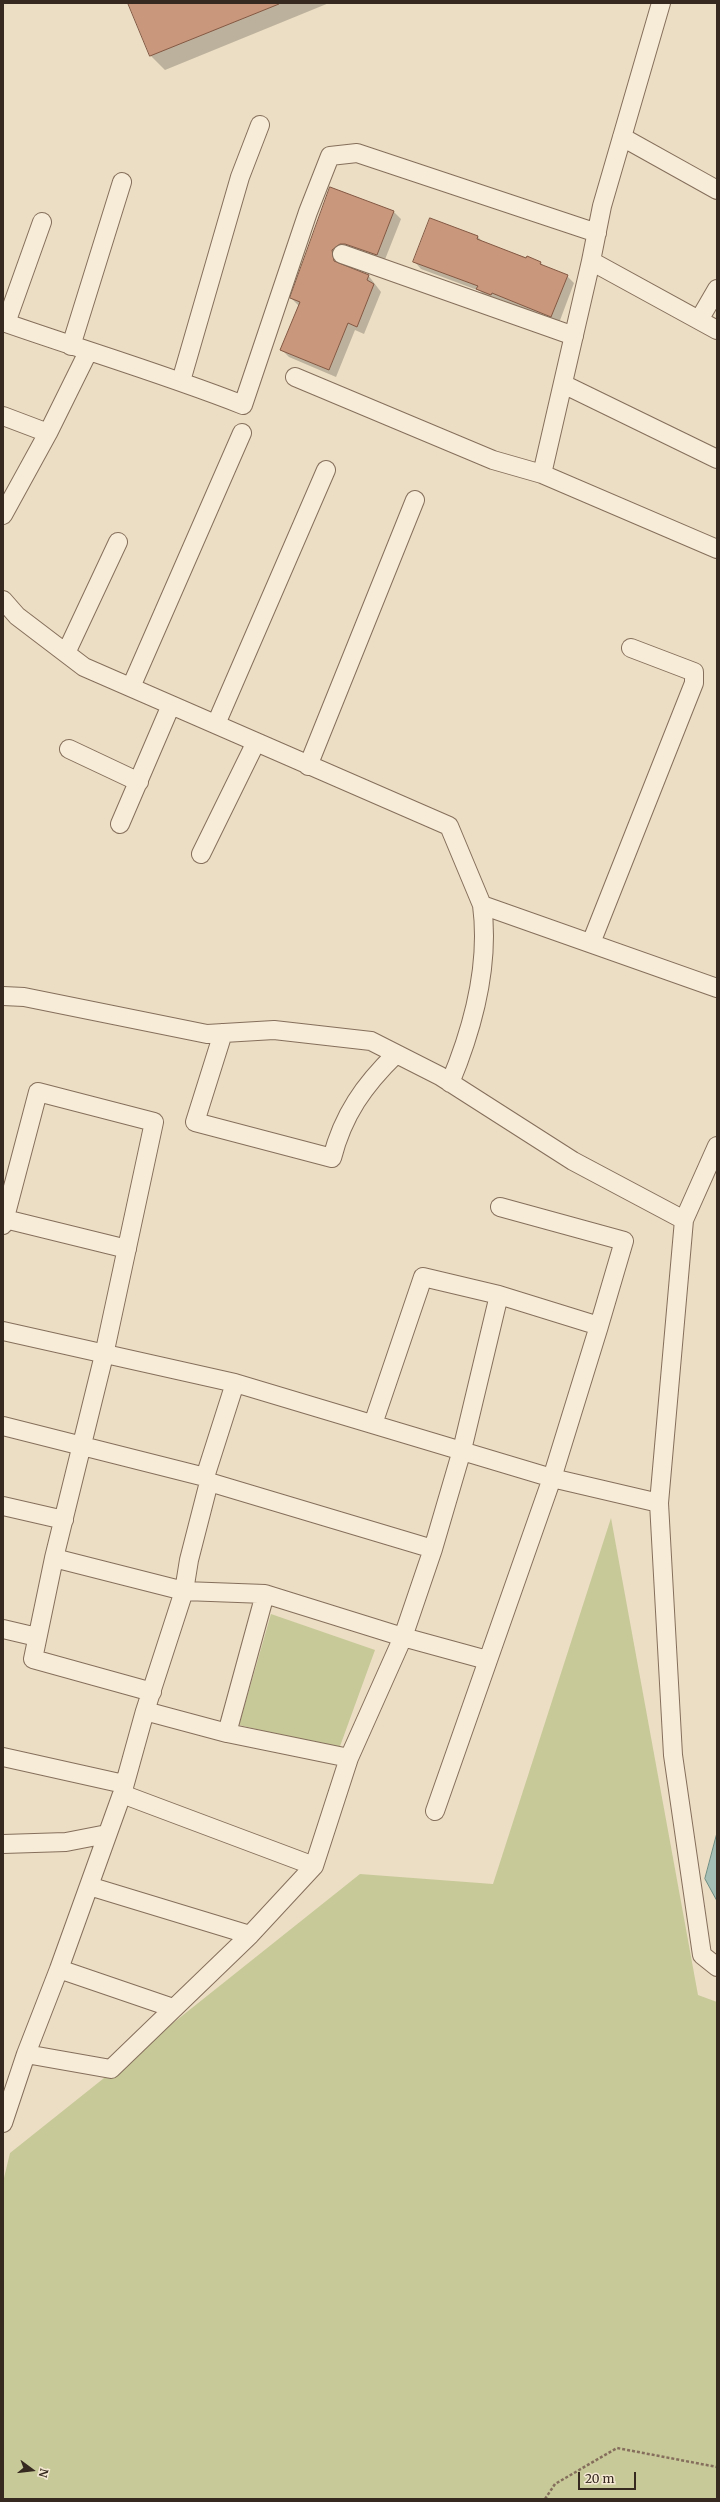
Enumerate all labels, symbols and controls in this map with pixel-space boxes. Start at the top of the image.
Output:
north arrow [12,2450,52,2490]
scale bar [580,2464,638,2490]
text: N [36,2467,51,2479]
text: 20 m [585,2471,614,2486]

